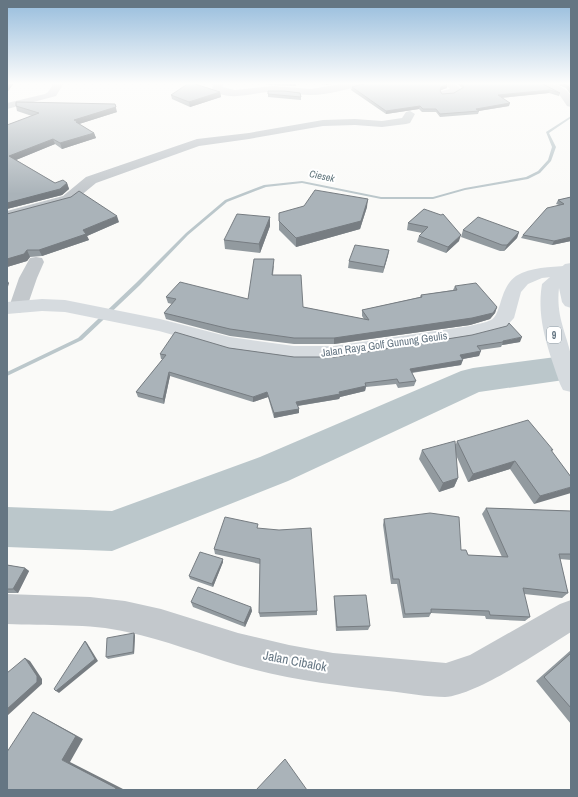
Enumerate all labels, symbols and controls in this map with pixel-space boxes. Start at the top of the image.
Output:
water label: Ciesek [308,167,337,185]
road number: 9 [547,327,561,343]
street label: Jalan Raya Golf Gunung Geulis [320,328,449,360]
street label: Jalan Cibalok [262,646,329,676]

